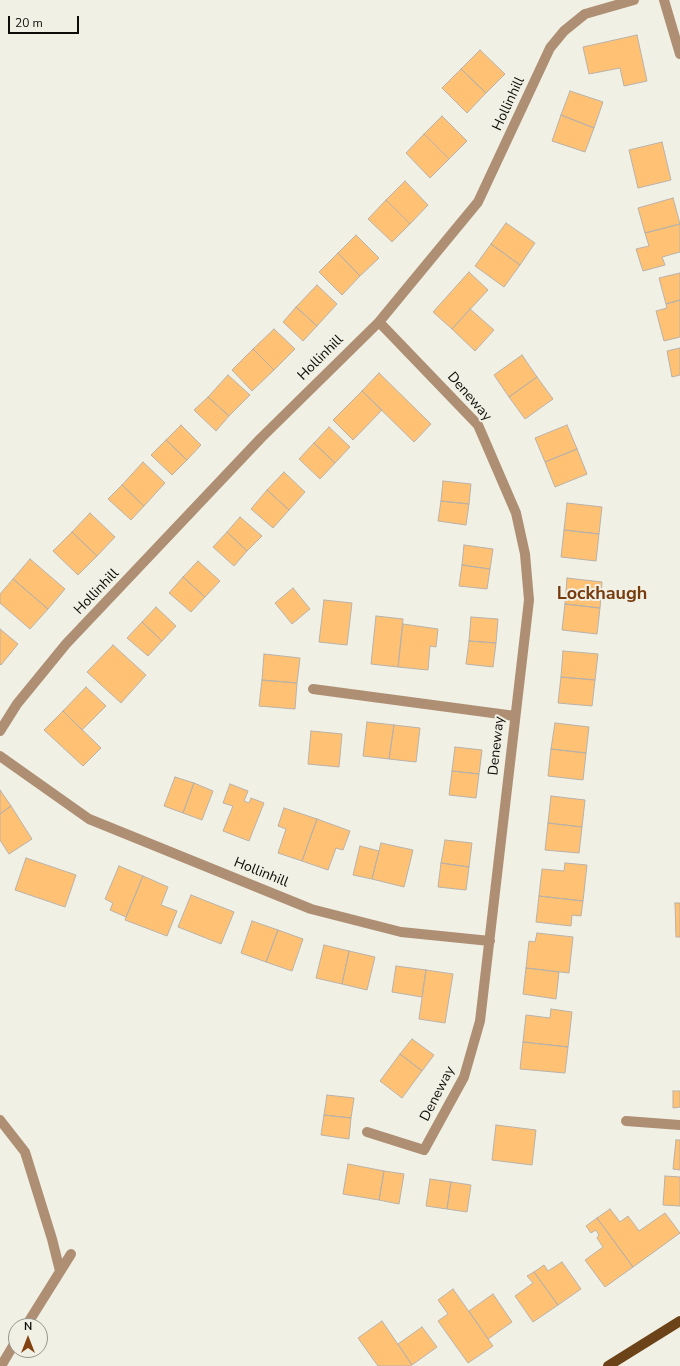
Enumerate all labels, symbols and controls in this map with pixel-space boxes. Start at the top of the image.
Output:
scale bar [10,8,81,34]
text: 20 m [15,15,43,31]
street label: Hollinhill [489,74,529,134]
street label: Hollinhill [295,332,347,384]
street label: Deneway [443,369,495,425]
street label: Hollinhill [71,566,123,618]
district label: Lockhaugh [557,584,647,606]
street label: Deneway [486,716,508,776]
street label: Hollinhill [231,854,291,892]
street label: Deneway [417,1064,459,1124]
north arrow [8,1318,48,1358]
text: N [24,1319,32,1334]

